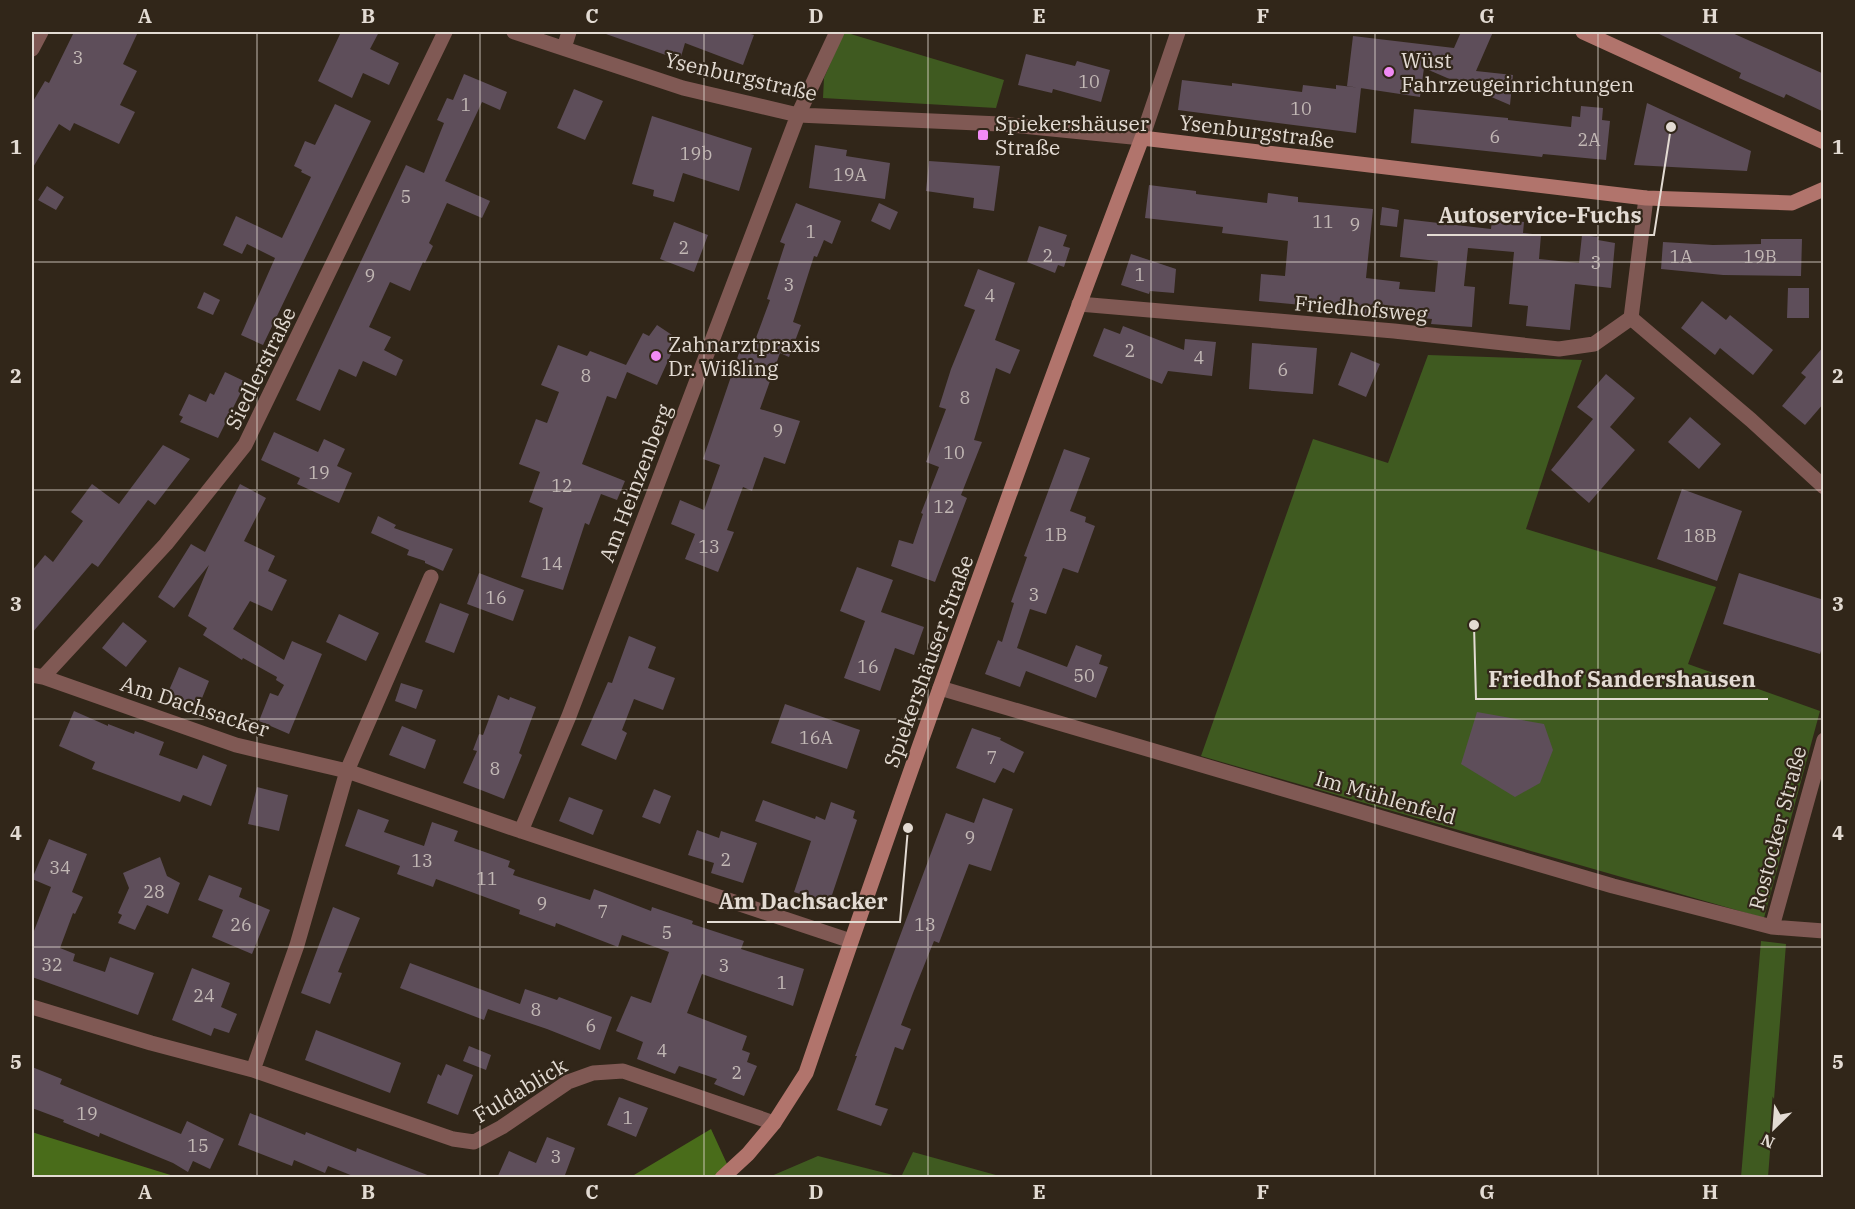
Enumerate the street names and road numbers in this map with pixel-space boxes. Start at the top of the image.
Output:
street label: Ysenburgstraße [662,45,820,107]
street label: Ysenburgstraße [1178,108,1336,154]
street label: Friedhofsweg [1293,288,1429,328]
street label: Siedlerstraße [218,302,302,434]
street label: Am Heinzenberg [592,399,678,566]
street label: Spiekershäuser Straße [877,551,979,771]
street label: Am Dachsacker [117,669,273,743]
street label: Rostocker Straße [1742,743,1812,913]
street label: Im Mühlenfeld [1312,764,1460,830]
street label: Fuldablick [468,1051,573,1129]

